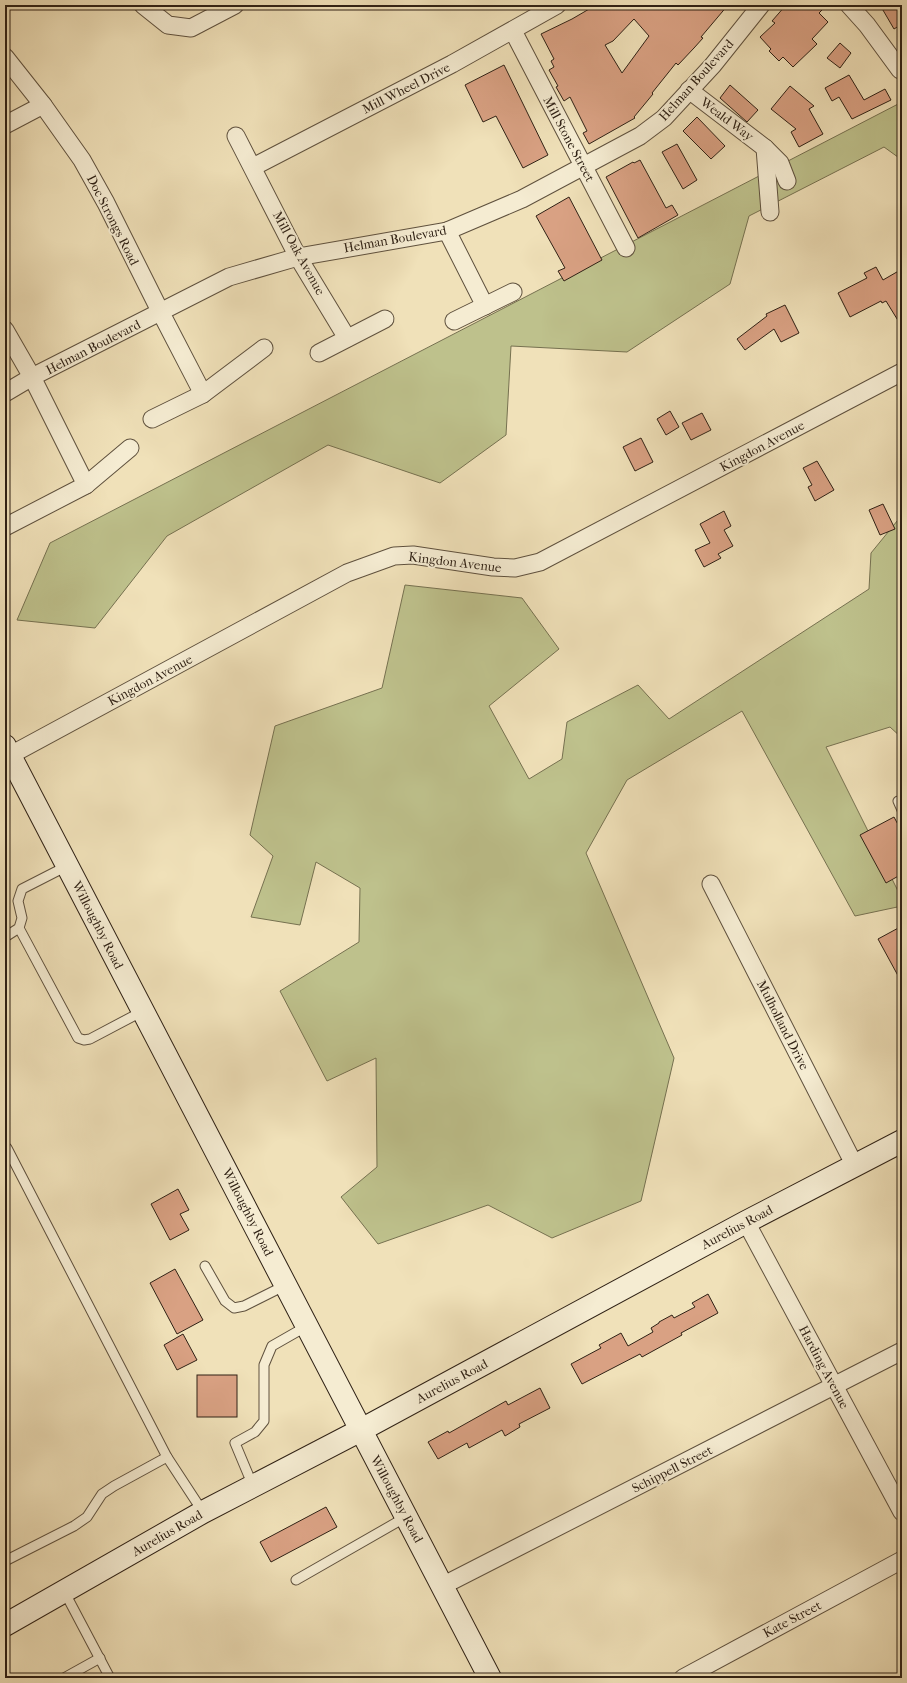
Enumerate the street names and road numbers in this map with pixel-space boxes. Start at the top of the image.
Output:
street label: Helman Boulevard [656,36,737,124]
street label: Mill Wheel Drive [360,59,453,117]
street label: Mill Stone Street [540,94,598,185]
street label: Weald Way [697,94,757,144]
street label: Doc Strongs Road [84,172,143,268]
street label: Mill Oak Avenue [270,208,328,298]
street label: Helman Boulevard [342,222,449,255]
street label: Helman Boulevard [43,316,144,377]
street label: Kingdon Avenue [717,417,807,475]
street label: Kingdon Avenue [408,549,503,575]
street label: Kingdon Avenue [105,651,195,709]
street label: Willoughby Road [69,878,127,972]
street label: Mulholland Drive [754,978,812,1073]
street label: Willoughby Road [219,1165,277,1259]
street label: Aurelius Road [698,1201,776,1253]
street label: Harding Avenue [796,1323,852,1412]
street label: Aurelius Road [413,1355,491,1407]
street label: Schippell Street [629,1442,715,1496]
street label: Willoughby Road [367,1452,427,1546]
street label: Aurelius Road [128,1506,206,1560]
street label: Kate Street [760,1597,824,1641]

